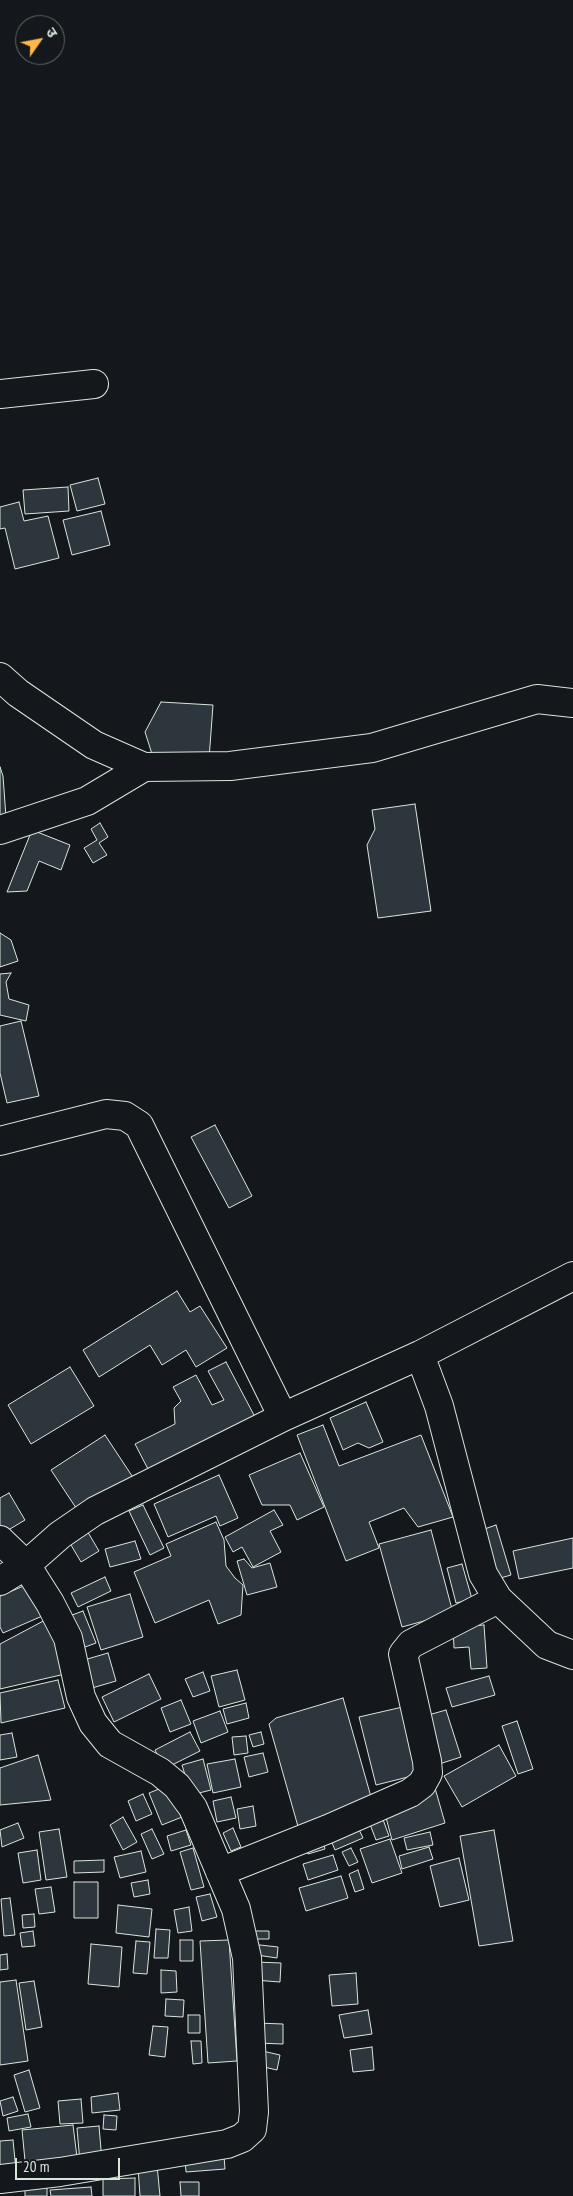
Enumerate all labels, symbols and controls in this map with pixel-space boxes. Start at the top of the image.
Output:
north arrow [15,15,65,65]
text: उ [42,24,62,41]
scale bar [18,2148,122,2180]
text: 20 m [23,2157,49,2176]

